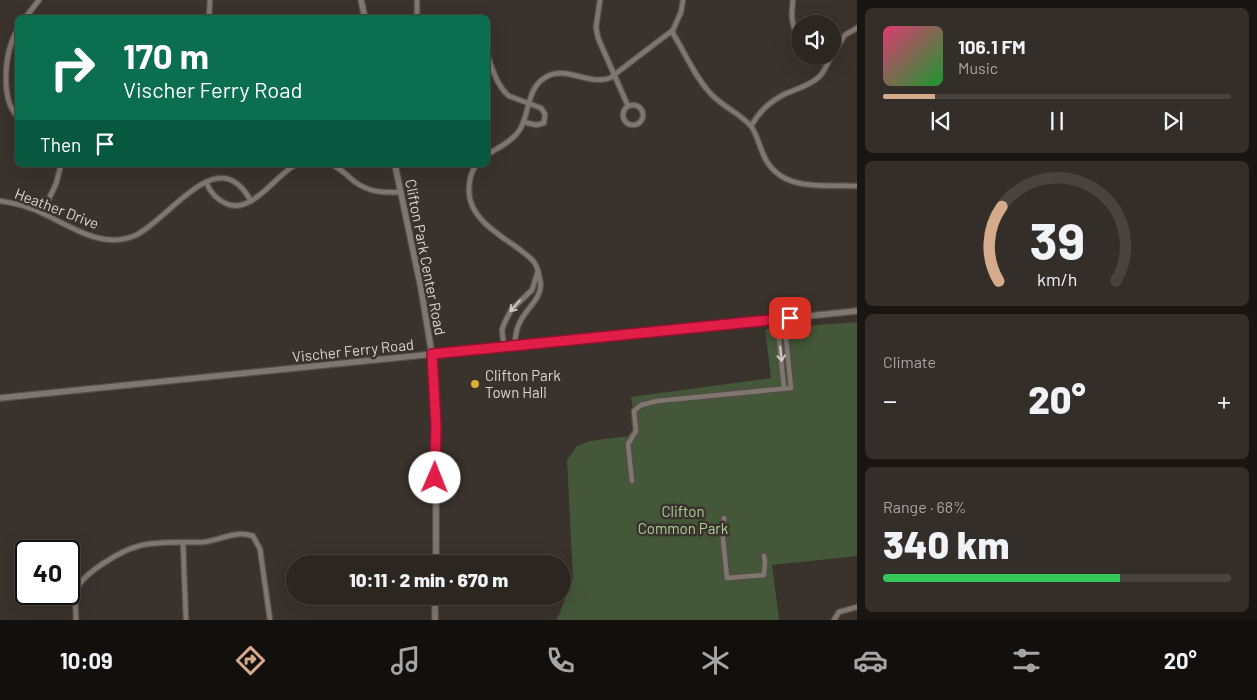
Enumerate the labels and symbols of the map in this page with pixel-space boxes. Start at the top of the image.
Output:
street label: Clifton Park Center Road [402,177,450,337]
street label: Heather Drive [12,184,102,232]
pin [769,297,811,339]
one-way arrow [510,300,521,313]
street label: Vischer Ferry Road [291,335,415,365]
one-way arrow [776,346,786,362]
place label: Clifton Park Town Hall [485,366,561,401]
marker: Clifton Park Town Hall [469,378,481,390]
position arrow [408,451,460,503]
park label: Clifton Common Park [638,502,729,537]
speed limit sign: 40 [15,540,80,605]

